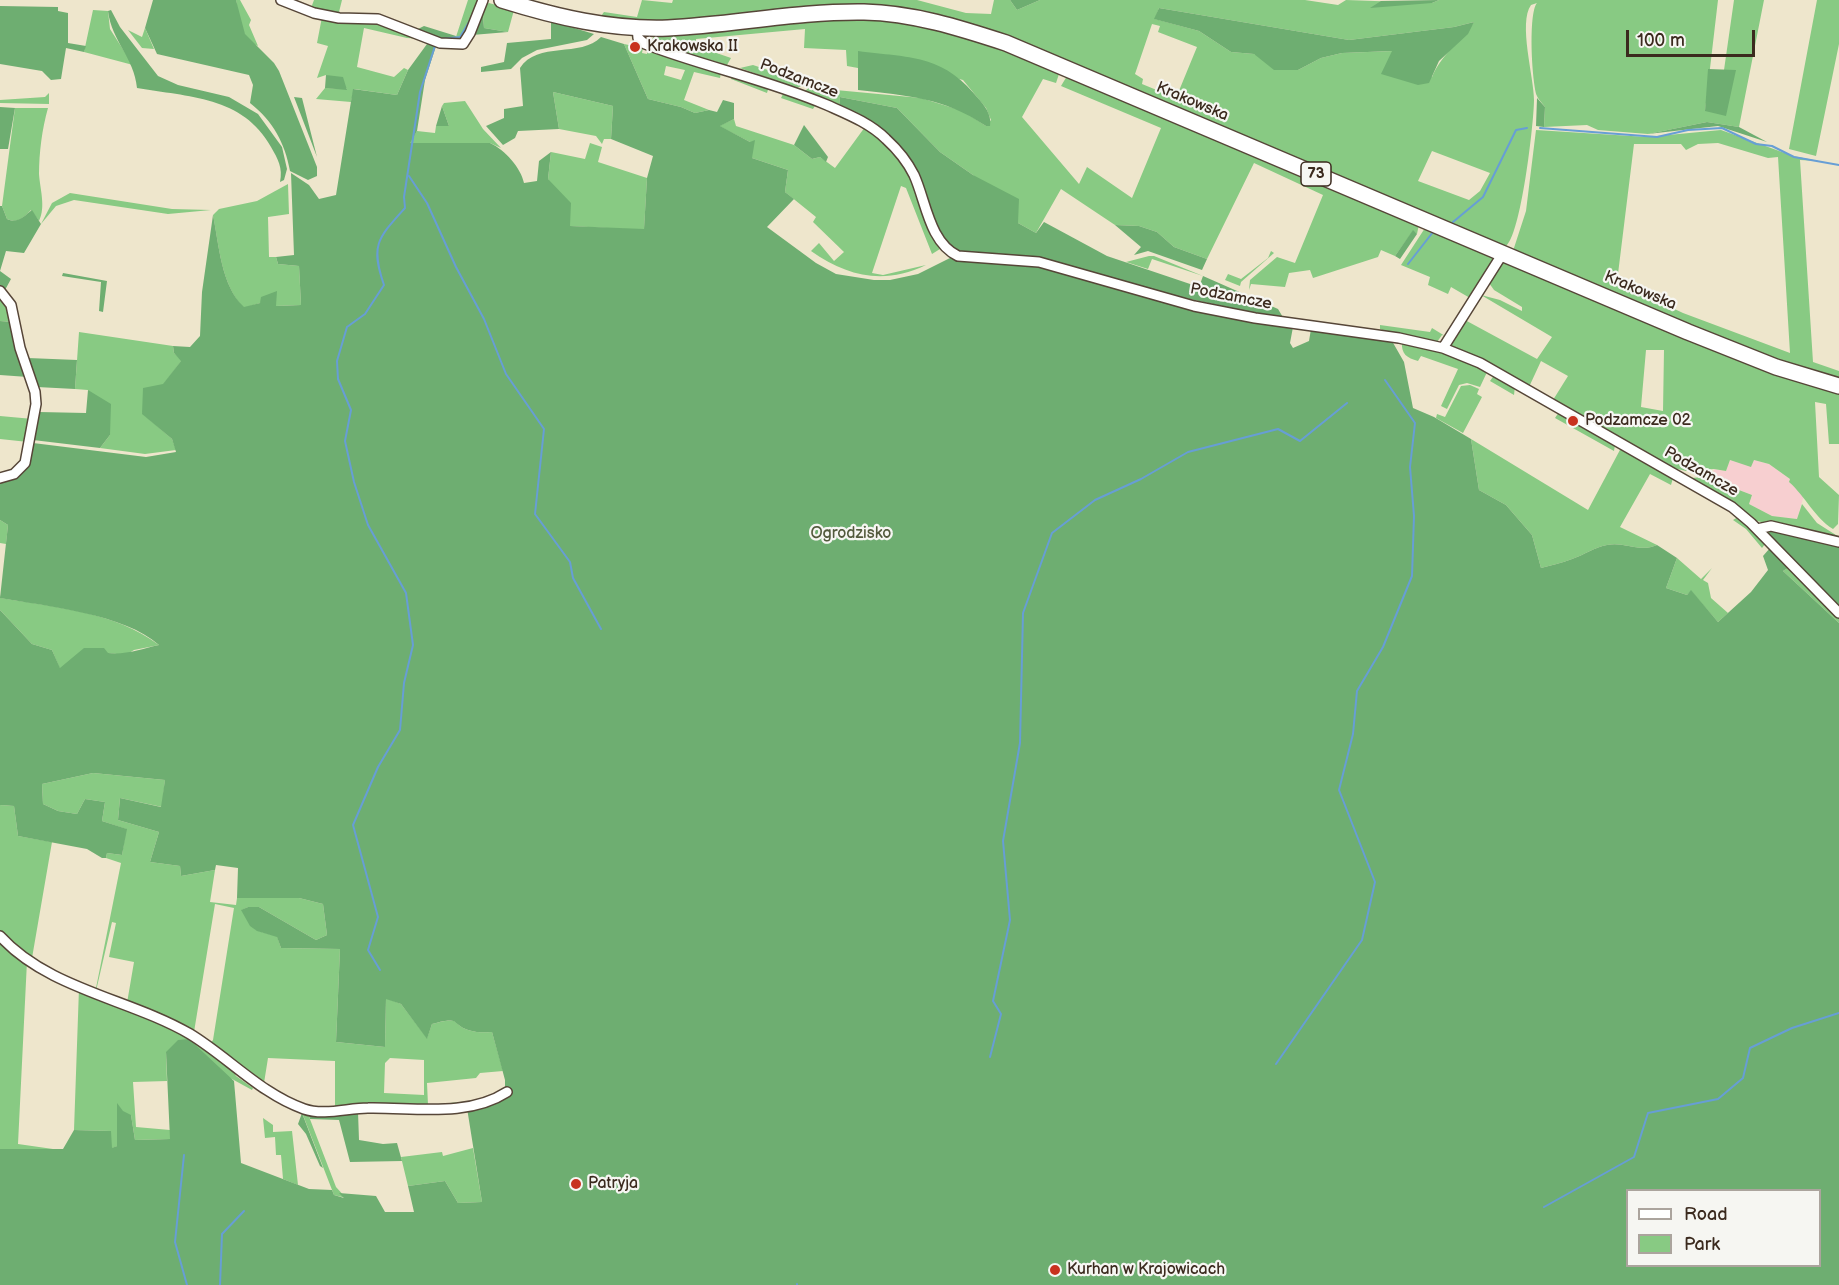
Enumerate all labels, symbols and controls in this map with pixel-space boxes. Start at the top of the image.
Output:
scale bar [1629,18,1758,56]
text: 100 m [1637,30,1685,51]
place label: Krakowska II [647,37,738,57]
marker: Krakowska II [628,40,642,54]
street label: Podzamcze [757,55,841,103]
street label: Krakowska [1153,78,1231,126]
road number: 73 [1301,162,1331,186]
street label: Krakowska [1601,267,1679,315]
street label: Podzamcze [1189,280,1273,314]
place label: Podzamcze 02 [1585,411,1691,431]
marker: Podzamcze 02 [1566,414,1580,428]
street label: Podzamcze [1660,443,1742,501]
park label: Ogrodzisko [811,524,891,544]
place label: Patryja [588,1174,638,1194]
marker: Patryja [569,1177,583,1191]
legend [1626,1189,1821,1267]
text: Road [1684,1204,1728,1225]
text: Park [1684,1234,1720,1255]
place label: Kurhan w Krajowicach [1067,1260,1225,1280]
marker: Kurhan w Krajowicach [1048,1263,1062,1277]

